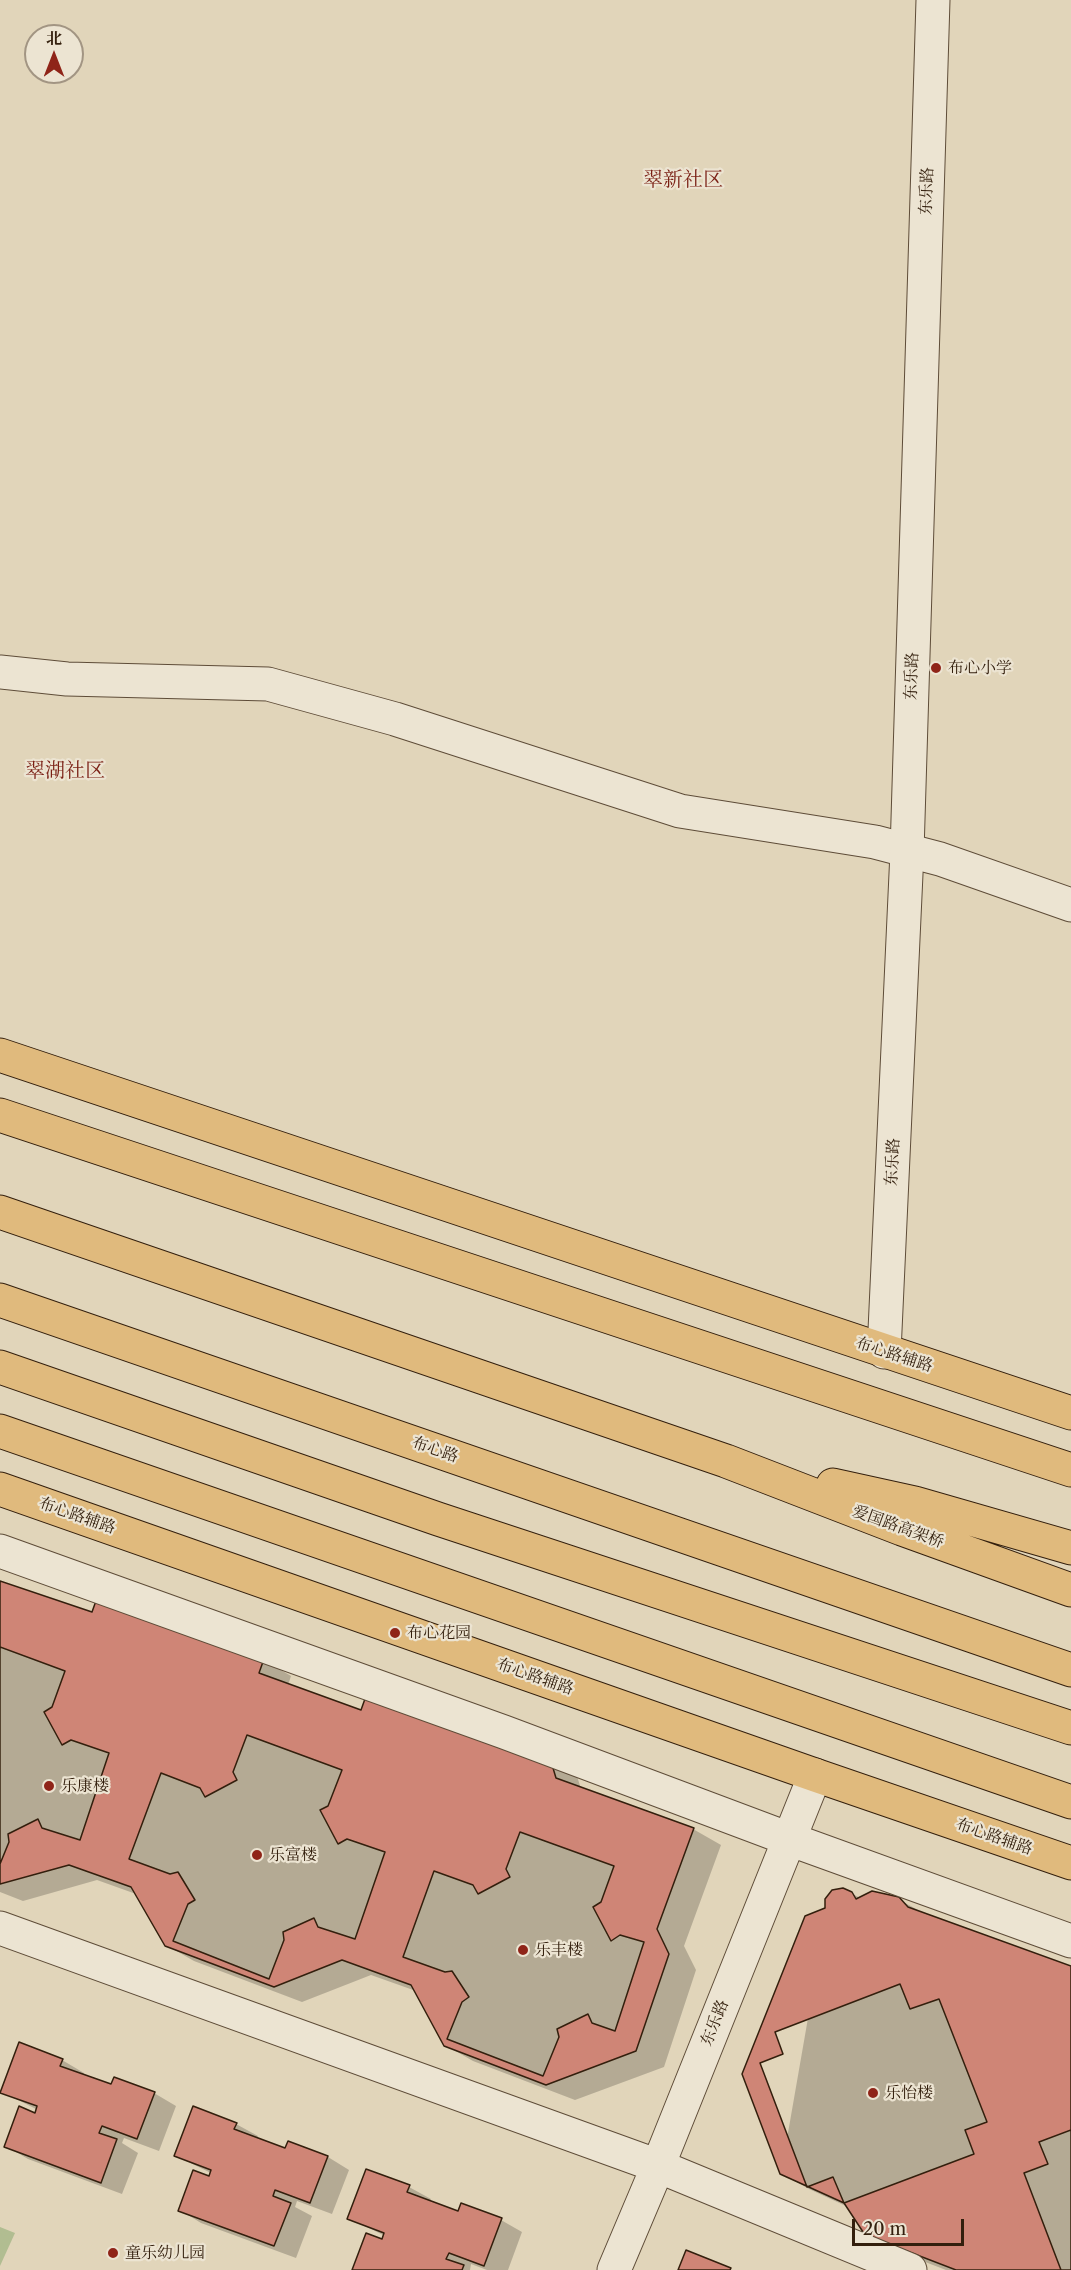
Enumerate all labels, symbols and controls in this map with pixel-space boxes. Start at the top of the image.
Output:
north arrow [24,24,84,84]
text: 北 [46,28,62,48]
street label: 东乐路 [917,167,937,215]
district label: 翠新社区 [643,168,723,192]
street label: 东乐路 [902,652,922,700]
place label: 布心小学 [948,658,1012,678]
marker: 布心小学 [929,661,943,675]
district label: 翠湖社区 [25,759,105,783]
street label: 东乐路 [882,1138,904,1186]
street label: 布心路辅路 [853,1334,935,1376]
street label: 布心路 [409,1433,461,1467]
street label: 布心路辅路 [36,1494,118,1538]
street label: 爱国路高架桥 [850,1502,946,1552]
place label: 布心花园 [407,1623,471,1643]
marker: 布心花园 [388,1626,402,1640]
street label: 布心路辅路 [494,1655,576,1699]
place label: 乐康楼 [61,1776,109,1796]
marker: 乐康楼 [42,1779,56,1793]
street label: 布心路辅路 [953,1815,1035,1859]
place label: 乐富楼 [269,1845,317,1865]
marker: 乐富楼 [250,1848,264,1862]
place label: 乐丰楼 [535,1940,583,1960]
marker: 乐丰楼 [516,1943,530,1957]
street label: 东乐路 [697,1997,733,2049]
place label: 乐怡楼 [885,2083,933,2103]
marker: 乐怡楼 [866,2086,880,2100]
scale bar [855,2207,968,2245]
text: 20 m [863,2218,906,2240]
place label: 童乐幼儿园 [125,2243,205,2263]
marker: 童乐幼儿园 [106,2246,120,2260]

